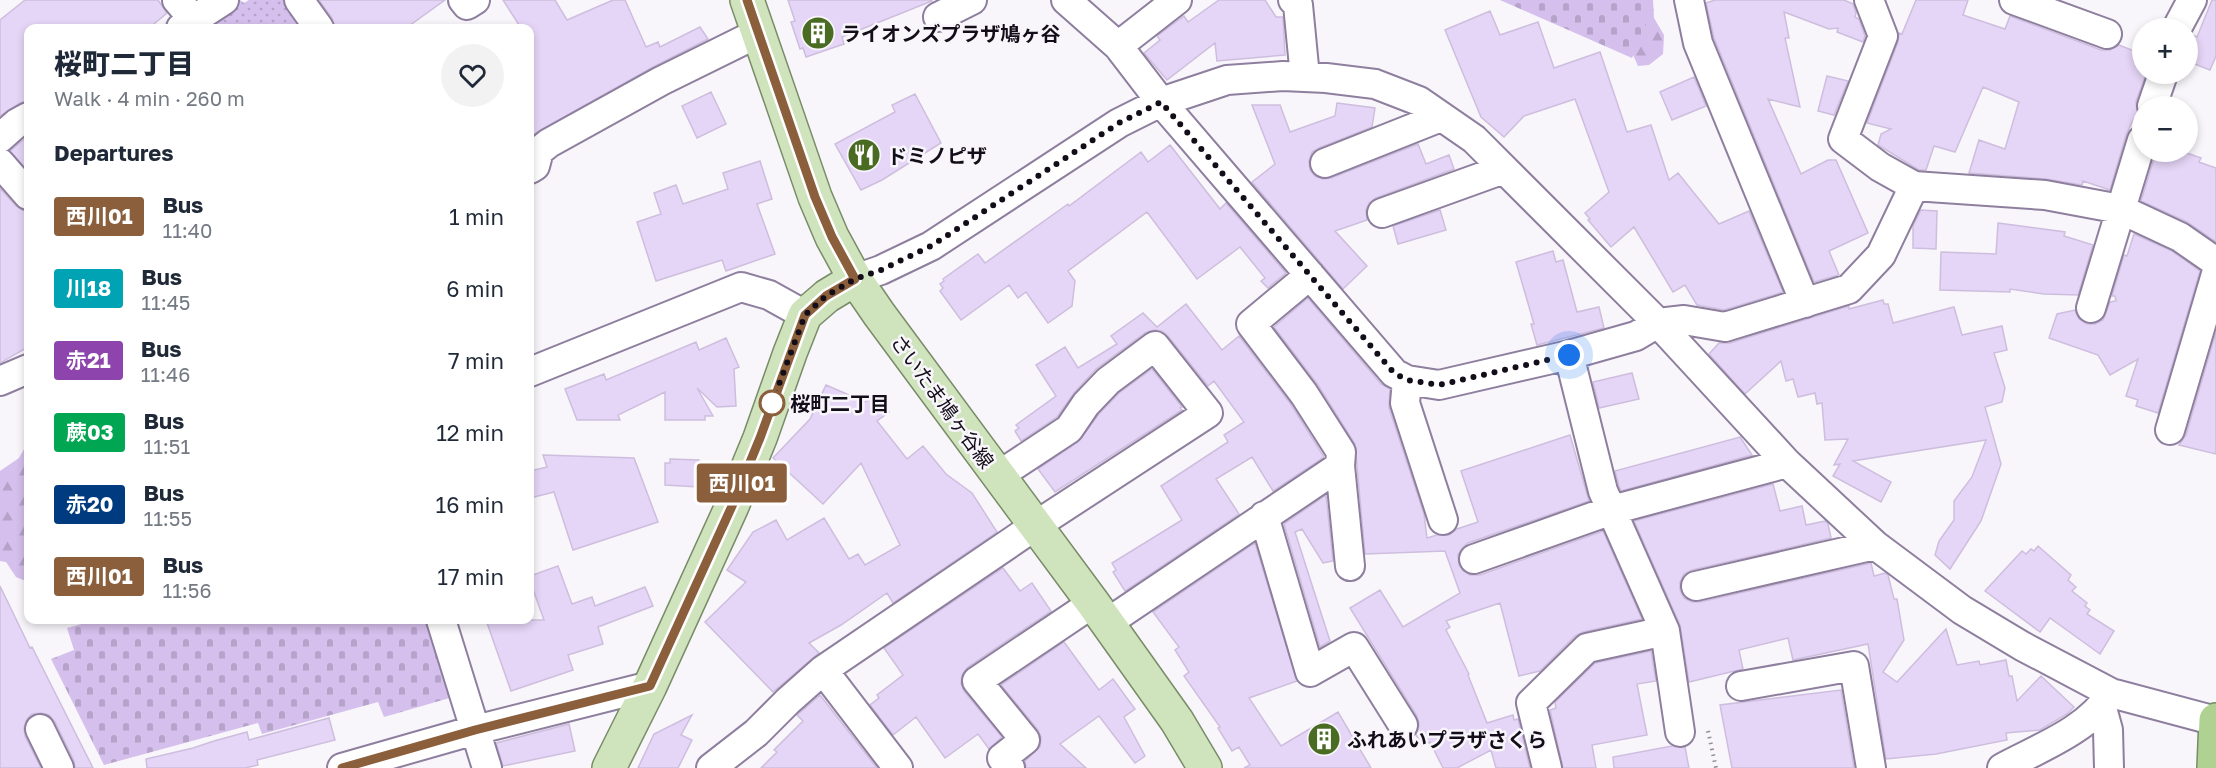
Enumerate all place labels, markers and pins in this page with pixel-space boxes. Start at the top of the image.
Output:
building icon: ライオンズプラザ鳩ヶ谷 [800,15,836,51]
place label: ライオンズプラザ鳩ヶ谷 [841,21,1061,45]
restaurant icon: ドミノピザ [846,137,882,173]
place label: ドミノピザ [887,143,987,167]
marker: 桜町二丁目 [759,390,785,416]
place label: 桜町二丁目 [790,391,890,415]
building icon: ふれあいプラザさくら [1306,721,1342,757]
place label: ふれあいプラザさくら [1347,727,1547,751]

